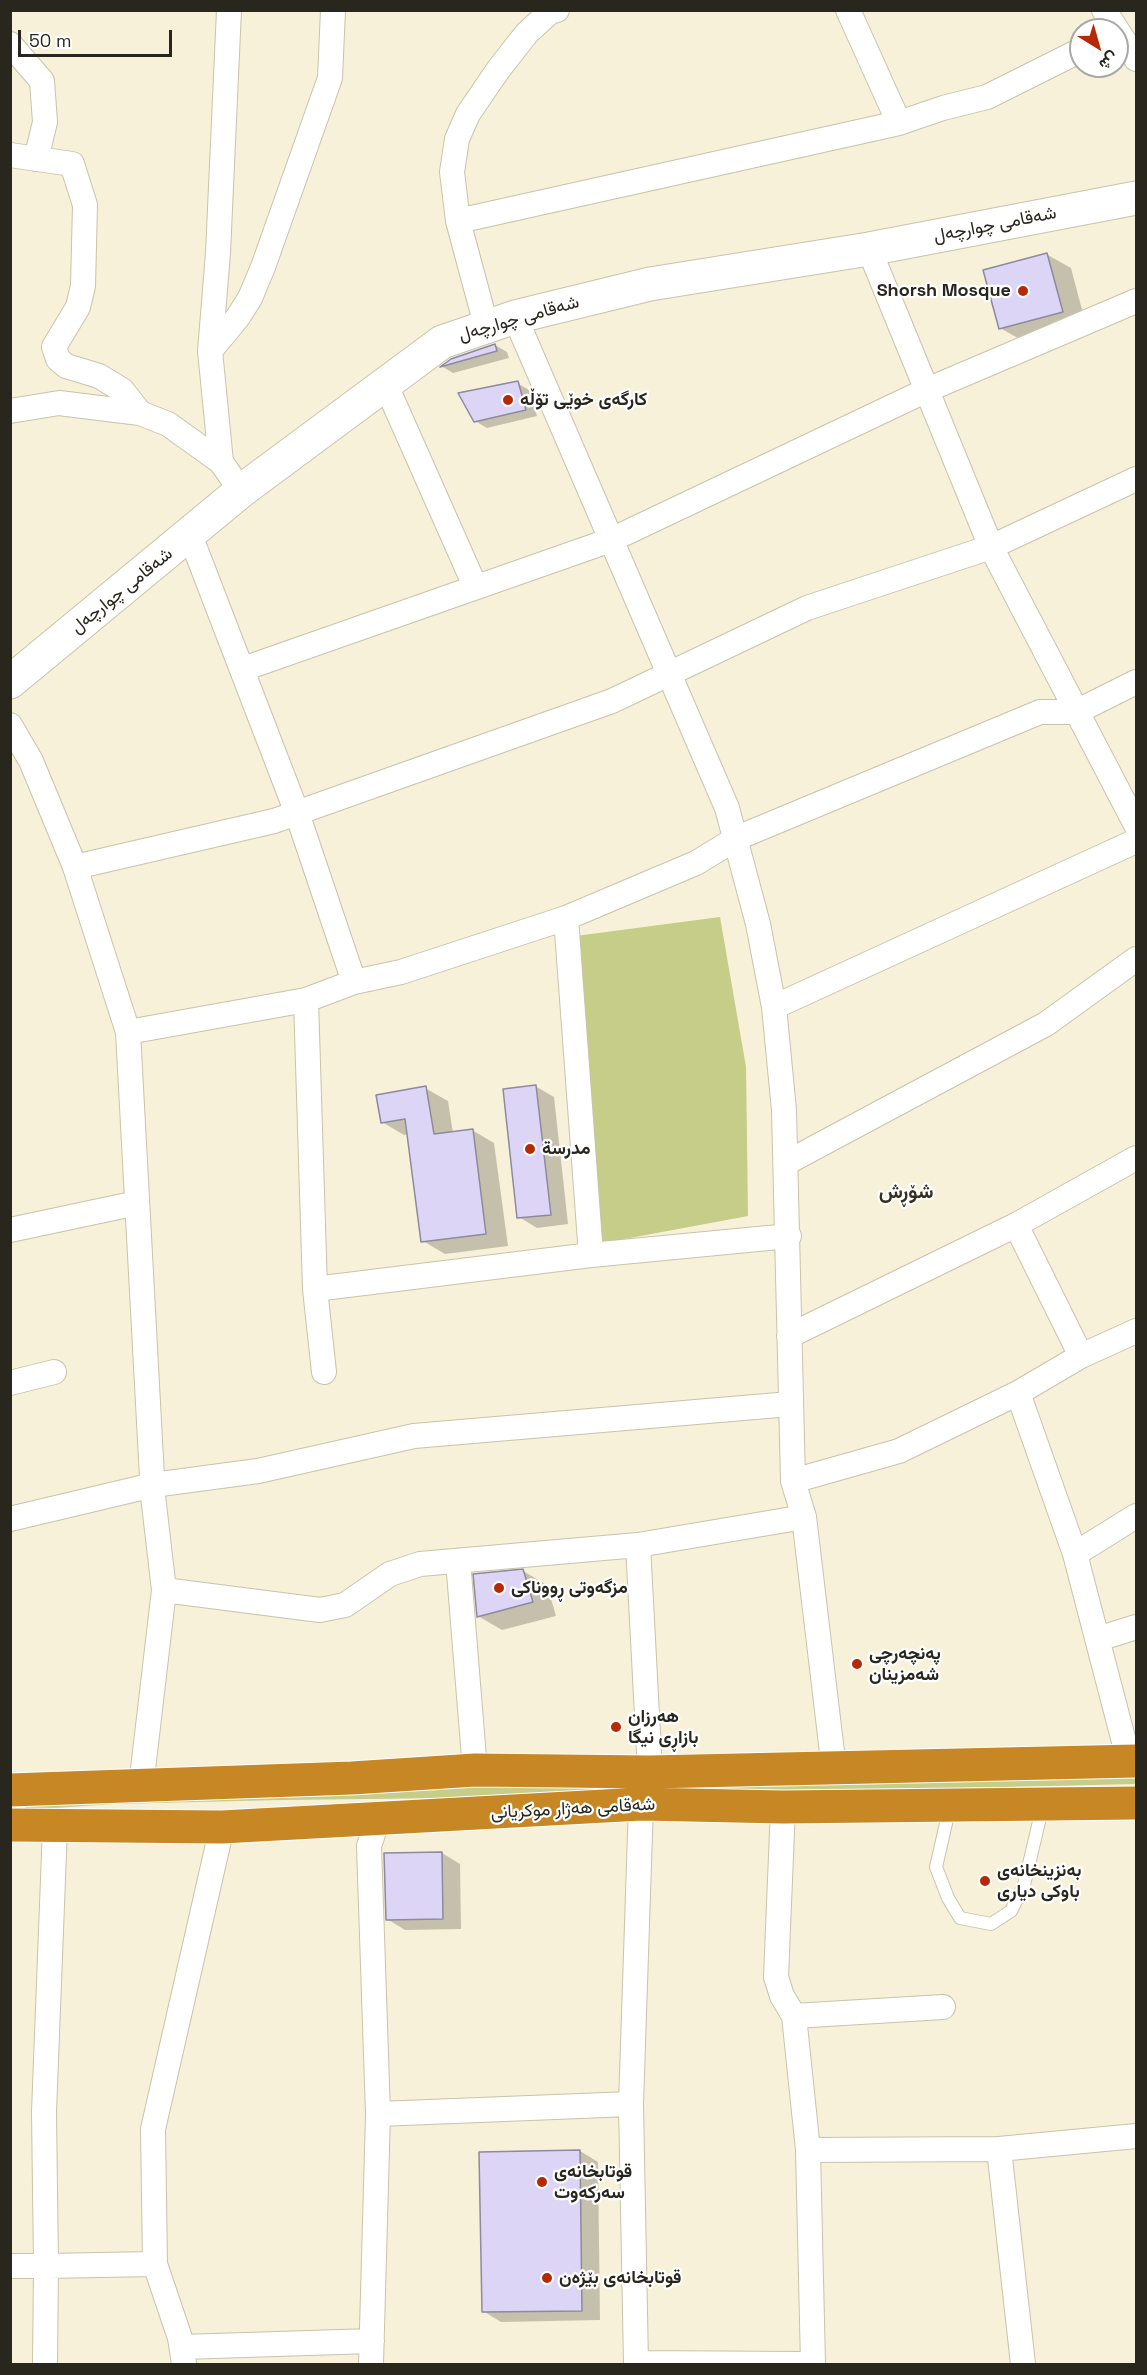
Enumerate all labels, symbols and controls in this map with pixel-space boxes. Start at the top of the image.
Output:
scale bar [21,18,176,56]
north arrow [1069,18,1129,78]
text: 50 m [29,29,71,52]
text: ش [1095,47,1123,75]
street label: شەقامی چوارچەل [932,203,1058,247]
place label: Shorsh Mosque [877,280,1011,302]
marker: Shorsh Mosque [1016,284,1030,298]
street label: شەقامی چوارچەل [456,291,582,347]
place label: کارگەی خوێی تۆڵە [520,389,647,411]
marker: کارگەی خوێی تۆڵە [501,393,515,407]
street label: شەقامی چوارچەل [67,543,177,639]
place label: مدرسة [542,1138,591,1160]
marker: مدرسة [523,1142,537,1156]
district label: شۆڕش [879,1181,933,1205]
place label: مزگەوتی ڕووناکی [511,1577,628,1599]
marker: مزگەوتی ڕووناکی [492,1581,506,1595]
place label: پەنچەرچی شەمزینان [869,1643,941,1686]
marker: پەنچەرچی شەمزینان [850,1657,864,1671]
place label: هەرزان بازاڕی نیگا [628,1706,698,1748]
marker: هەرزان بازاڕی نیگا [609,1720,623,1734]
street label: شەقامی ھەژار موکریانی [490,1794,656,1824]
place label: بەنزینخانەی باوکی دیاری [997,1860,1081,1902]
marker: بەنزینخانەی باوکی دیاری [978,1874,992,1888]
place label: قوتابخانەی سەرکەوت [554,2161,632,2204]
marker: قوتابخانەی سەرکەوت [535,2175,549,2189]
place label: قوتابخانەی بێژەن [559,2267,682,2289]
marker: قوتابخانەی بێژەن [540,2271,554,2285]

